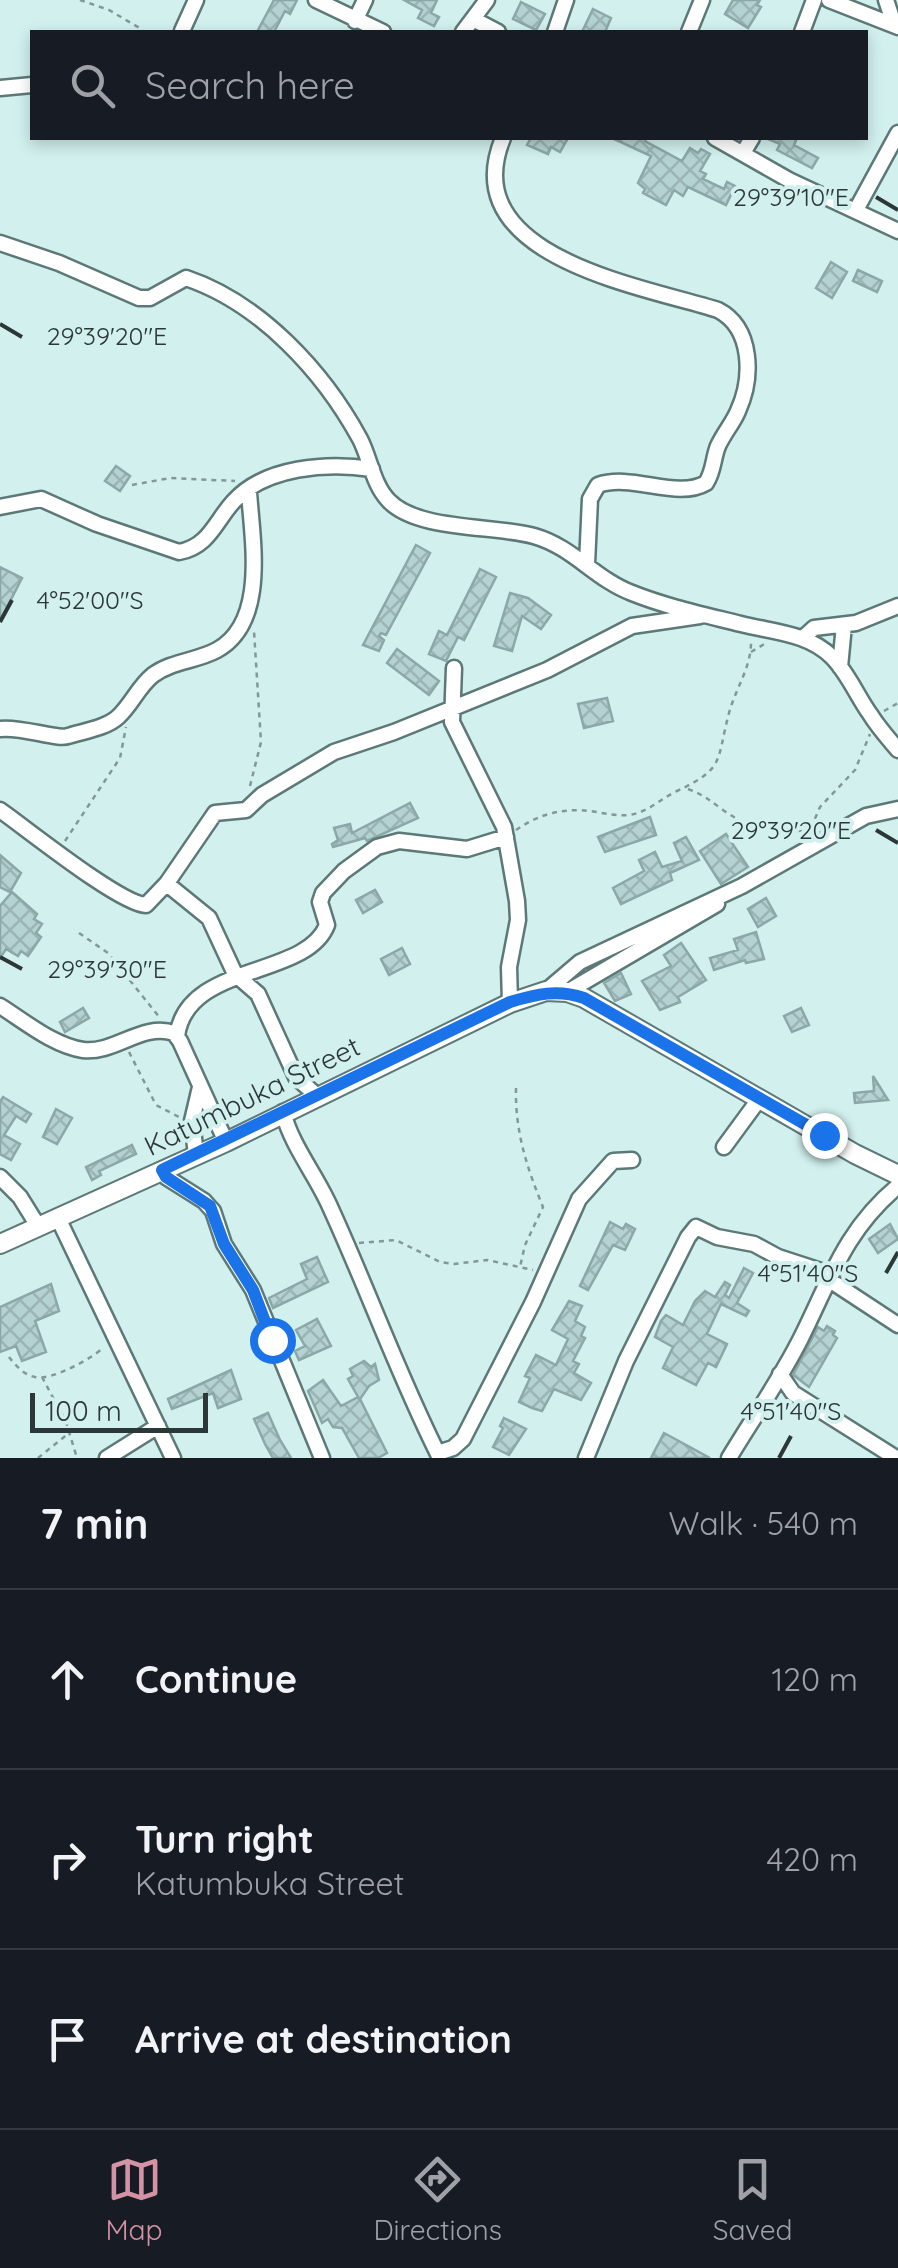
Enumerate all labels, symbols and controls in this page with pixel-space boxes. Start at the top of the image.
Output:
search box [30,30,868,140]
icon: search [65,58,120,113]
text: Search here [145,61,355,109]
text: 29°39'10"E [733,181,849,212]
text: 29°39'20"E [47,320,167,351]
text: 4°52'00"S [36,584,144,615]
text: 29°39'20"E [731,814,851,845]
text: 29°39'30"E [47,953,167,984]
street label: Katumbuka Street [138,1028,365,1163]
route end [802,1113,848,1159]
text: 4°51'40"S [758,1257,858,1288]
route start [250,1318,296,1364]
scale bar [30,1388,208,1432]
text: 100 m [45,1393,122,1428]
text: 4°51'40"S [741,1395,841,1426]
text: 7 min [40,1497,149,1550]
text: Walk · 540 m [669,1503,858,1543]
icon: ahead [40,1652,95,1707]
text: Continue [135,1655,297,1703]
text: 120 m [771,1659,858,1699]
text: Turn right [135,1815,314,1863]
icon: right [40,1832,95,1887]
text: 420 m [766,1839,858,1879]
text: Katumbuka Street [135,1863,404,1903]
icon: arrive [40,2012,95,2067]
text: Arrive at destination [135,2015,512,2063]
tab: Map [105,2152,163,2247]
tab: Directions [373,2152,502,2247]
tab: Saved [713,2152,793,2247]

